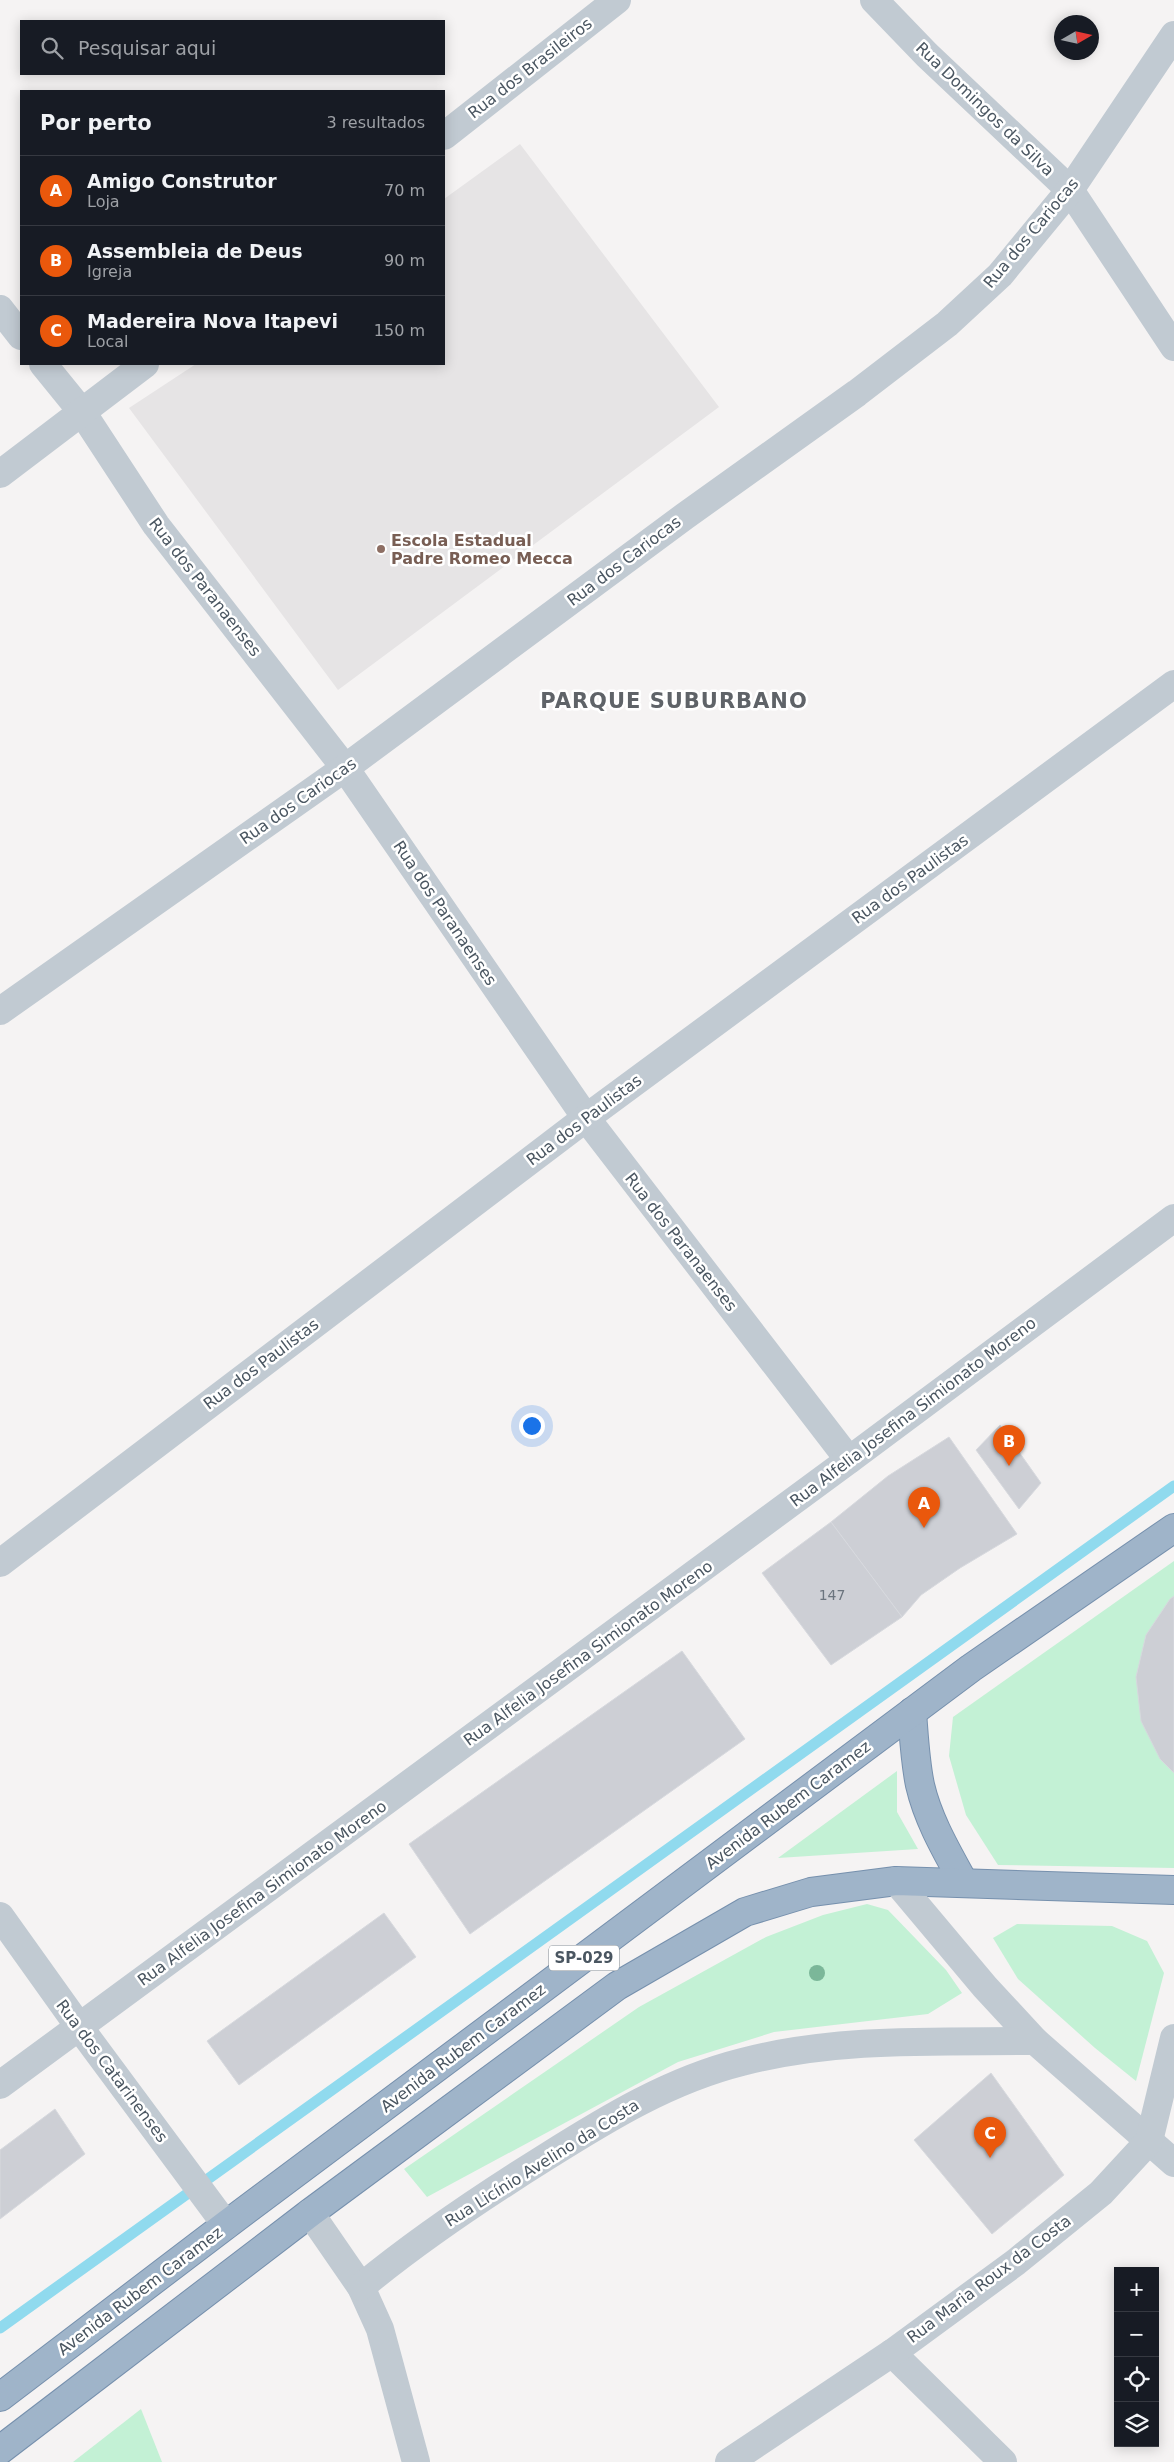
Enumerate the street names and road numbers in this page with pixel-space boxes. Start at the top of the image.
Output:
street label: Rua dos Brasileiros [464,14,596,122]
street label: Rua Domingos da Silva [912,38,1058,180]
street label: Rua dos Cariocas [980,174,1082,292]
street label: Rua dos Cariocas [563,512,685,610]
street label: Rua dos Paranaenses [145,514,265,660]
street label: Rua dos Cariocas [236,754,360,848]
street label: Rua dos Paulistas [848,830,972,928]
street label: Rua dos Paranaenses [389,837,501,989]
street label: Rua dos Paulistas [523,1070,645,1170]
street label: Rua dos Paranaenses [621,1169,741,1315]
street label: Rua Alfelia Josefina Simionato Moreno [786,1313,1040,1511]
street label: Rua dos Paulistas [200,1314,322,1414]
street label: Rua Alfelia Josefina Simionato Moreno [460,1556,716,1750]
street label: Avenida Rubem Caramez [702,1737,874,1873]
street label: Rua Alfelia Josefina Simionato Moreno [134,1796,390,1990]
road number: SP-029 [549,1946,619,1970]
street label: Avenida Rubem Caramez [377,1980,549,2116]
street label: Rua dos Catarinenses [52,1996,172,2146]
street label: Rua Licínio Avelino da Costa [442,2095,642,2231]
street label: Rua Maria Roux da Costa [903,2211,1075,2347]
street label: Avenida Rubem Caramez [54,2223,226,2359]

